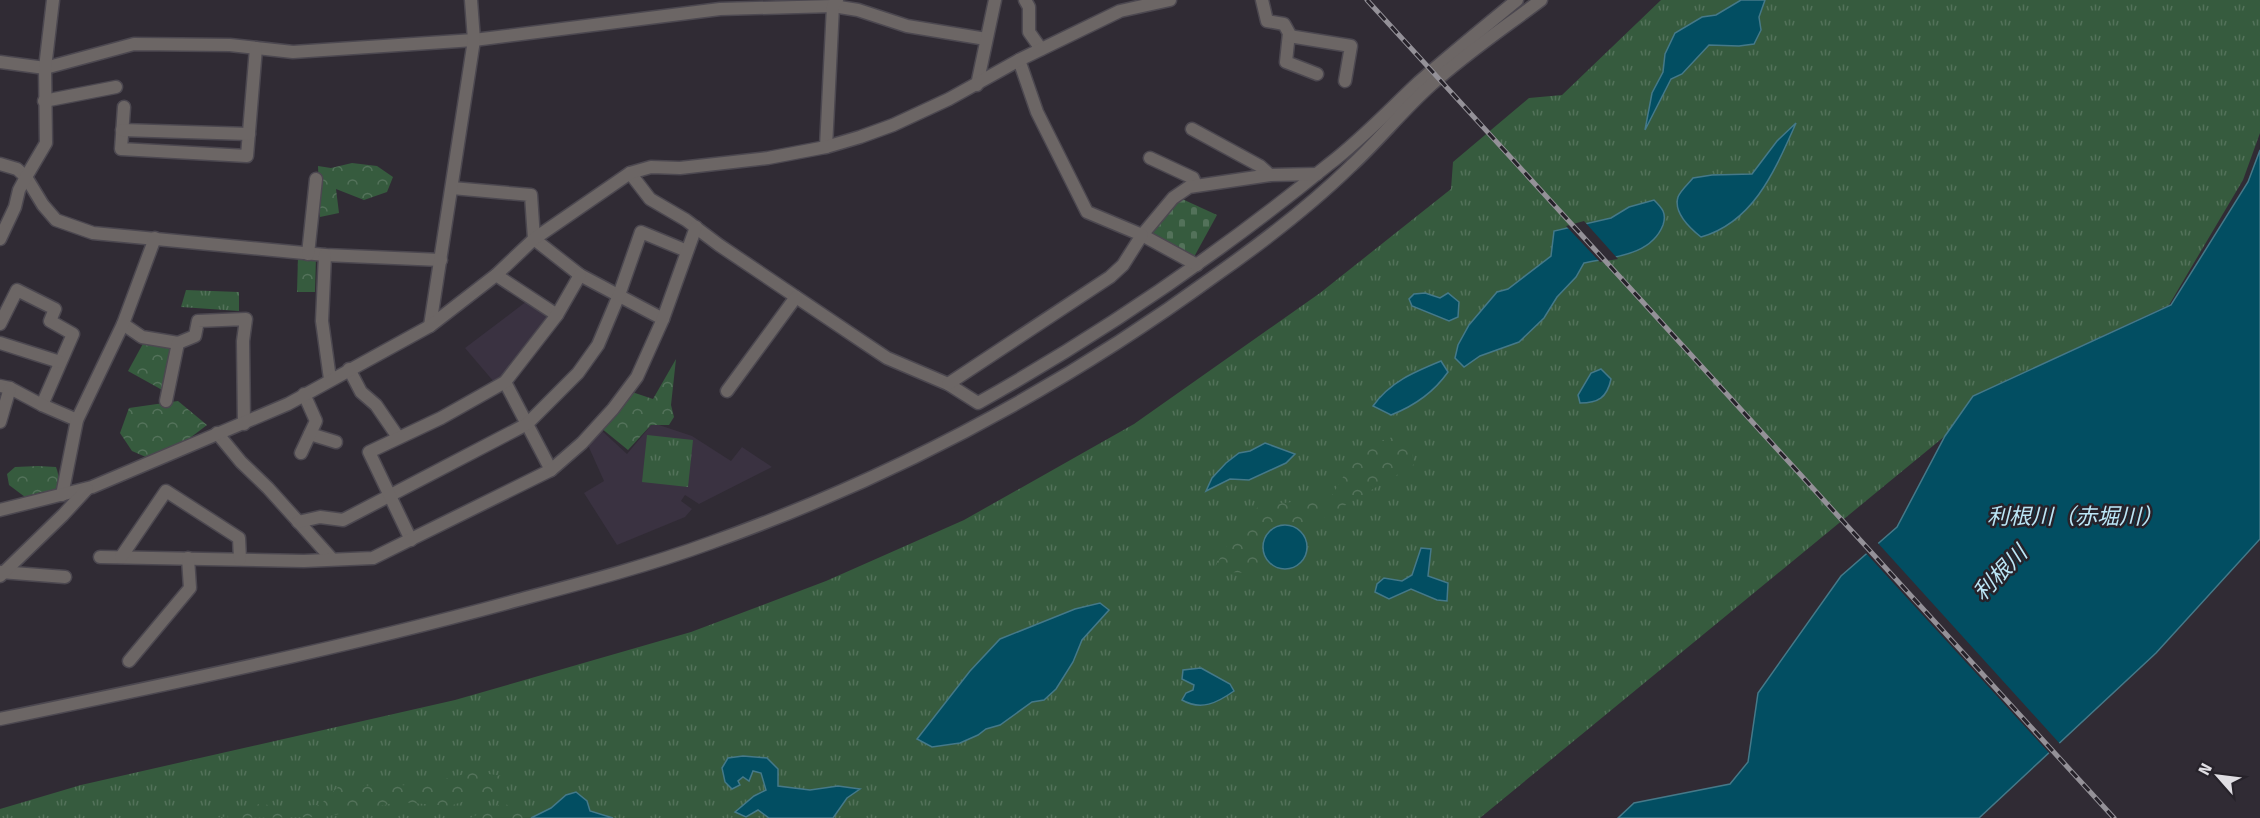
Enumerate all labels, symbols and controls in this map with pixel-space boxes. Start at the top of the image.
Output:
water label: 利根川（赤堀川） [1987,503,2163,530]
water label: 利根川 [1967,538,2034,606]
north arrow [2188,746,2248,806]
text: N [2194,760,2216,778]

